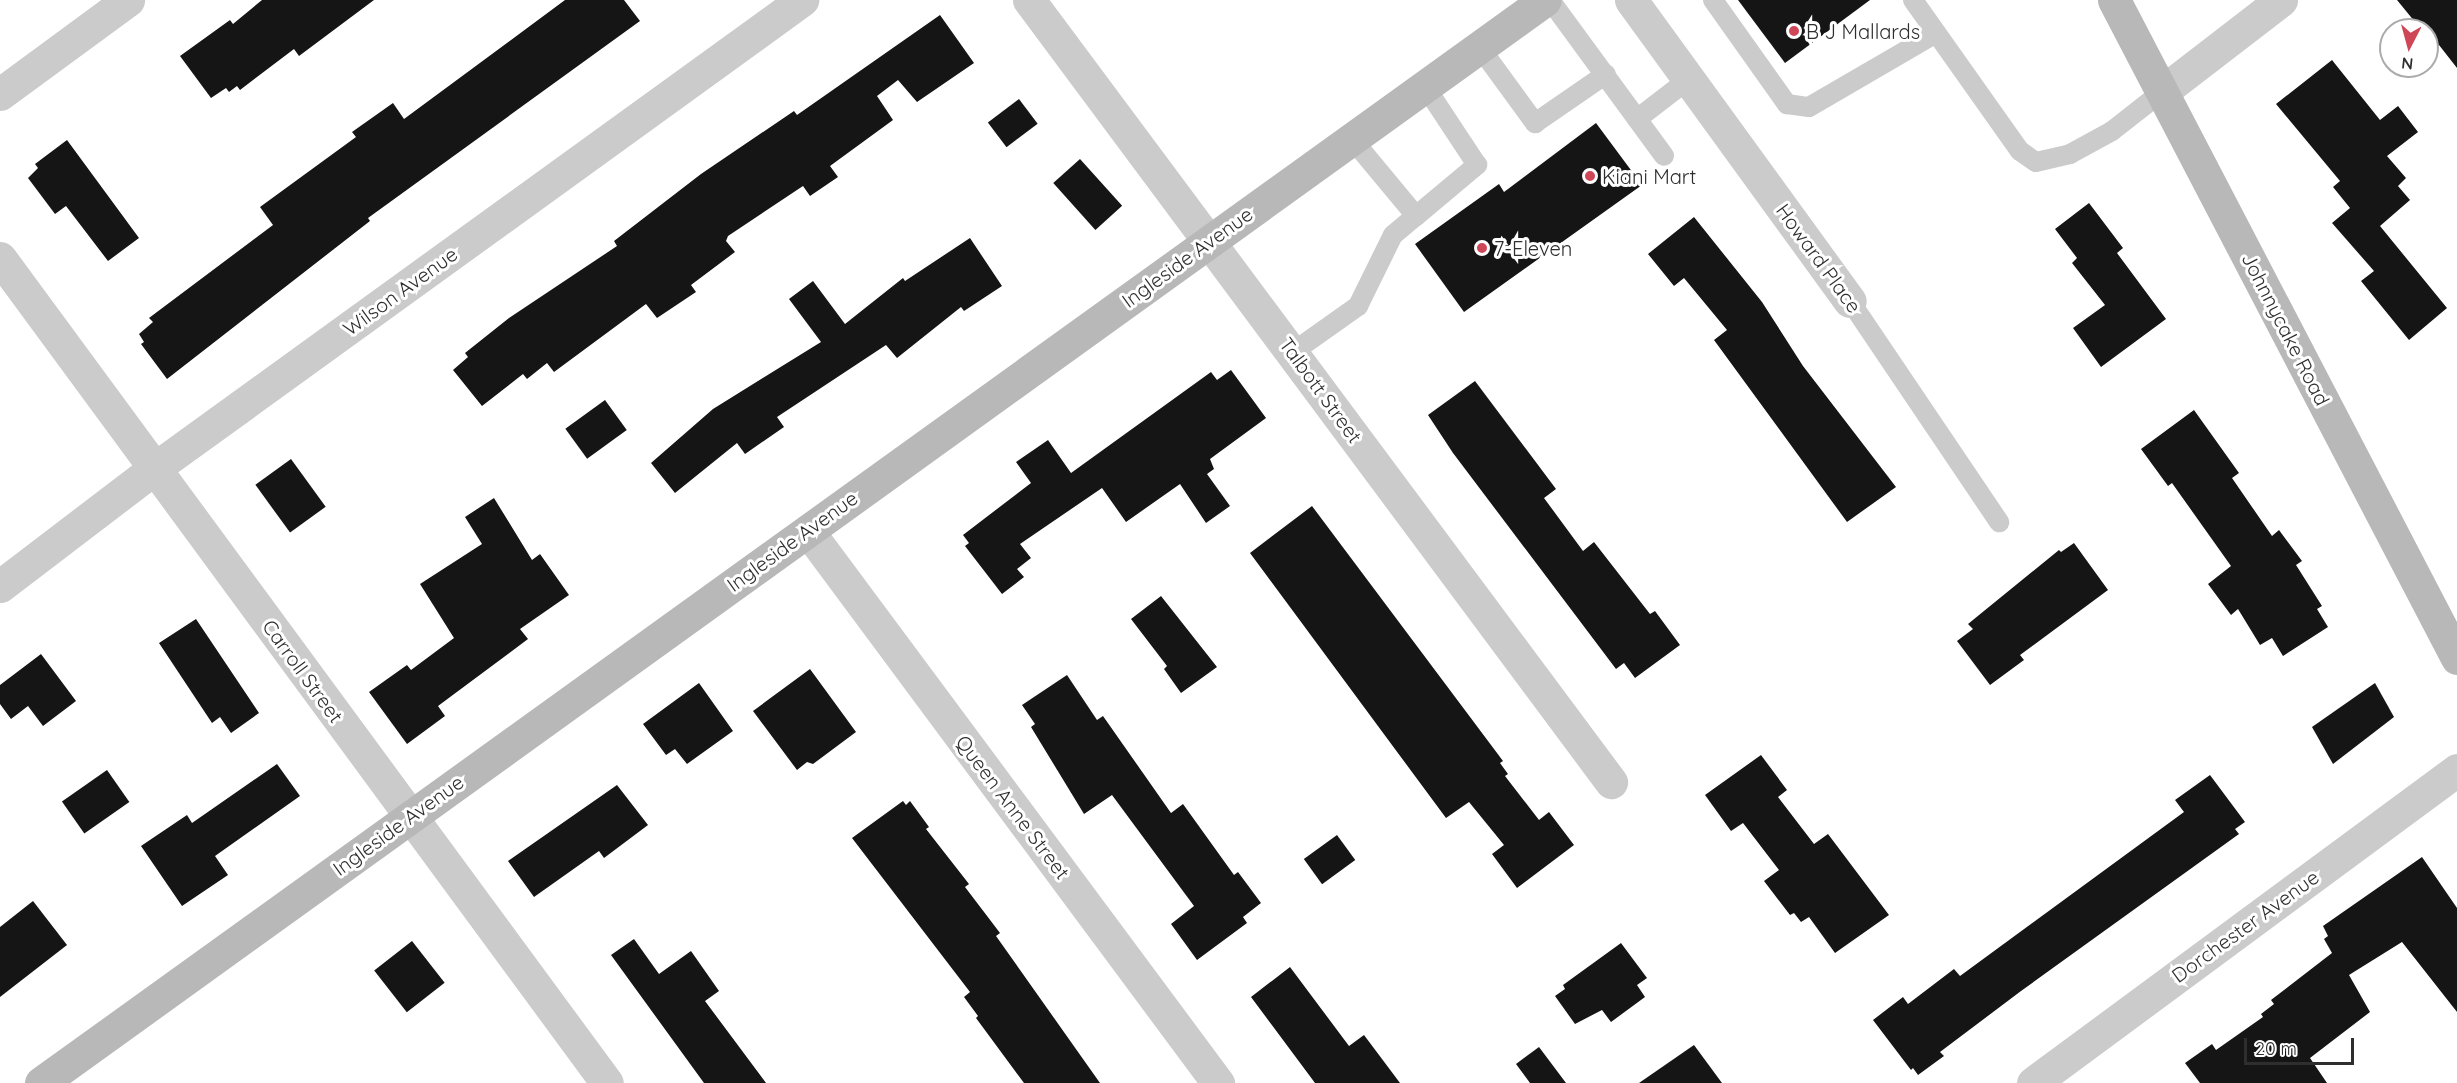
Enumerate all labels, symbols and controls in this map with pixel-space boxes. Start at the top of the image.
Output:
north arrow [2379,18,2439,78]
place label: B J Mallards [1806,19,1920,43]
marker: B J Mallards [1787,24,1801,38]
text: N [2400,53,2414,74]
place label: Kiani Mart [1602,164,1696,188]
marker: Kiani Mart [1583,169,1597,183]
street label: Howard Place [1771,199,1867,317]
street label: Ingleside Avenue [1117,202,1257,312]
place label: 7-Eleven [1494,236,1572,260]
marker: 7-Eleven [1475,241,1489,255]
street label: Wilson Avenue [338,242,462,340]
street label: Johnnycake Road [2237,249,2335,409]
street label: Talbott Street [1275,333,1367,447]
street label: Ingleside Avenue [722,486,862,596]
street label: Carroll Street [258,615,348,727]
street label: Queen Anne Street [951,730,1075,884]
street label: Ingleside Avenue [328,770,468,880]
street label: Dorchester Avenue [2167,865,2323,987]
scale bar [2247,1026,2356,1064]
text: 20 m [2255,1037,2297,1060]

